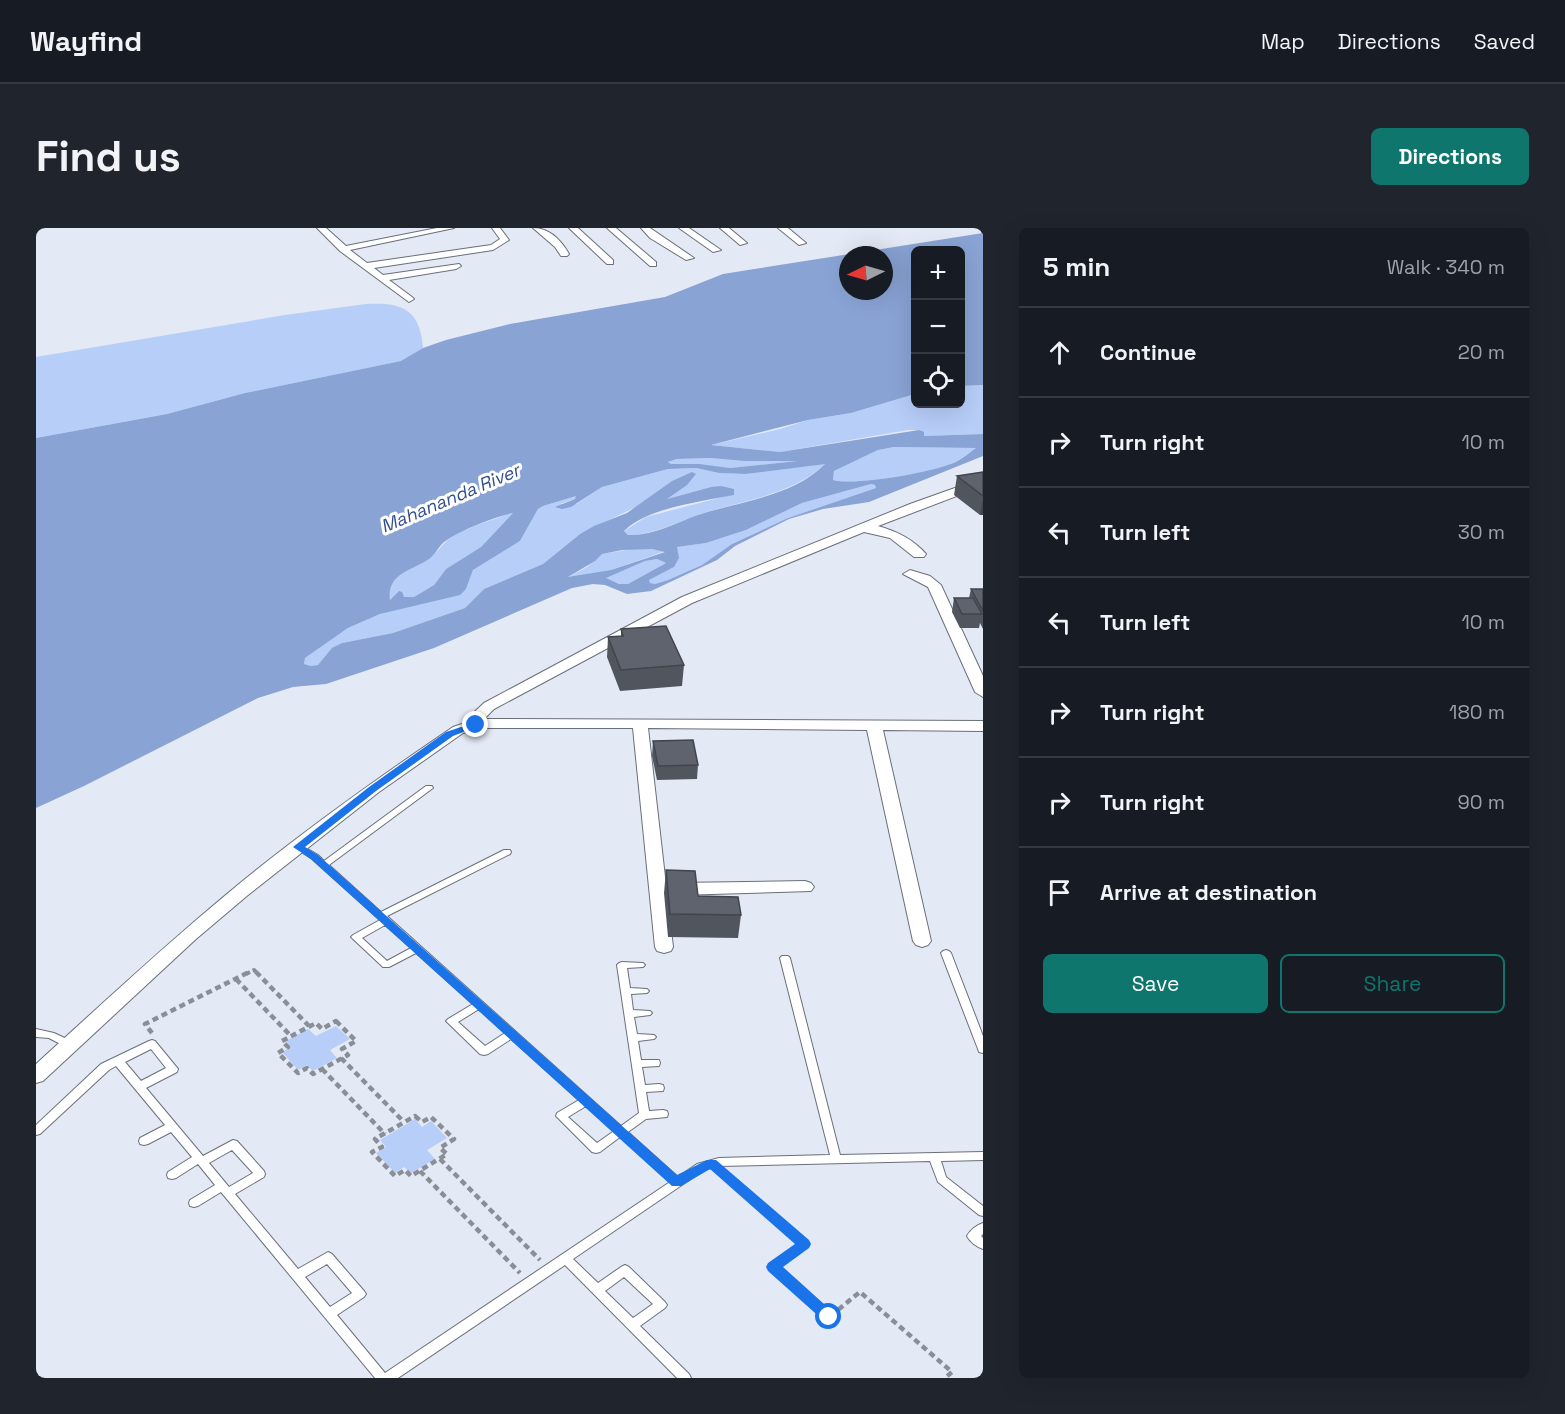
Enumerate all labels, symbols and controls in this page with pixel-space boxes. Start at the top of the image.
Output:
text: Wayfind [30,23,142,59]
text: Map [1261,28,1305,55]
text: Directions [1338,28,1441,55]
text: Saved [1474,28,1535,55]
button: Directions [1371,128,1529,185]
text: Find us [36,130,181,183]
north arrow [839,246,893,300]
map controls [911,246,965,408]
button: + [911,246,965,300]
text: 5 min [1043,250,1110,284]
text: Walk · 340 m [1387,254,1505,280]
button: − [911,300,965,354]
icon: ahead [1043,336,1076,369]
text: Continue [1100,338,1196,366]
text: 20 m [1458,339,1505,365]
button: locate [911,354,965,408]
icon: right [1043,426,1076,459]
text: Turn right [1100,428,1205,456]
text: 10 m [1461,429,1505,455]
water label: Mahananda River [377,457,525,538]
icon: left [1043,516,1076,549]
text: Turn left [1100,518,1190,546]
text: 30 m [1458,519,1505,545]
icon: left [1043,606,1076,639]
text: Turn left [1100,608,1190,636]
text: 10 m [1461,609,1505,635]
icon: right [1043,696,1076,729]
text: Turn right [1100,698,1205,726]
text: 180 m [1449,699,1505,725]
route end [462,711,488,737]
icon: right [1043,786,1076,819]
text: Turn right [1100,788,1205,816]
text: 90 m [1458,789,1505,815]
icon: arrive [1043,876,1076,909]
text: Arrive at destination [1100,878,1317,906]
button: Save [1043,954,1268,1013]
button: Share [1280,954,1505,1013]
route start [815,1303,841,1329]

